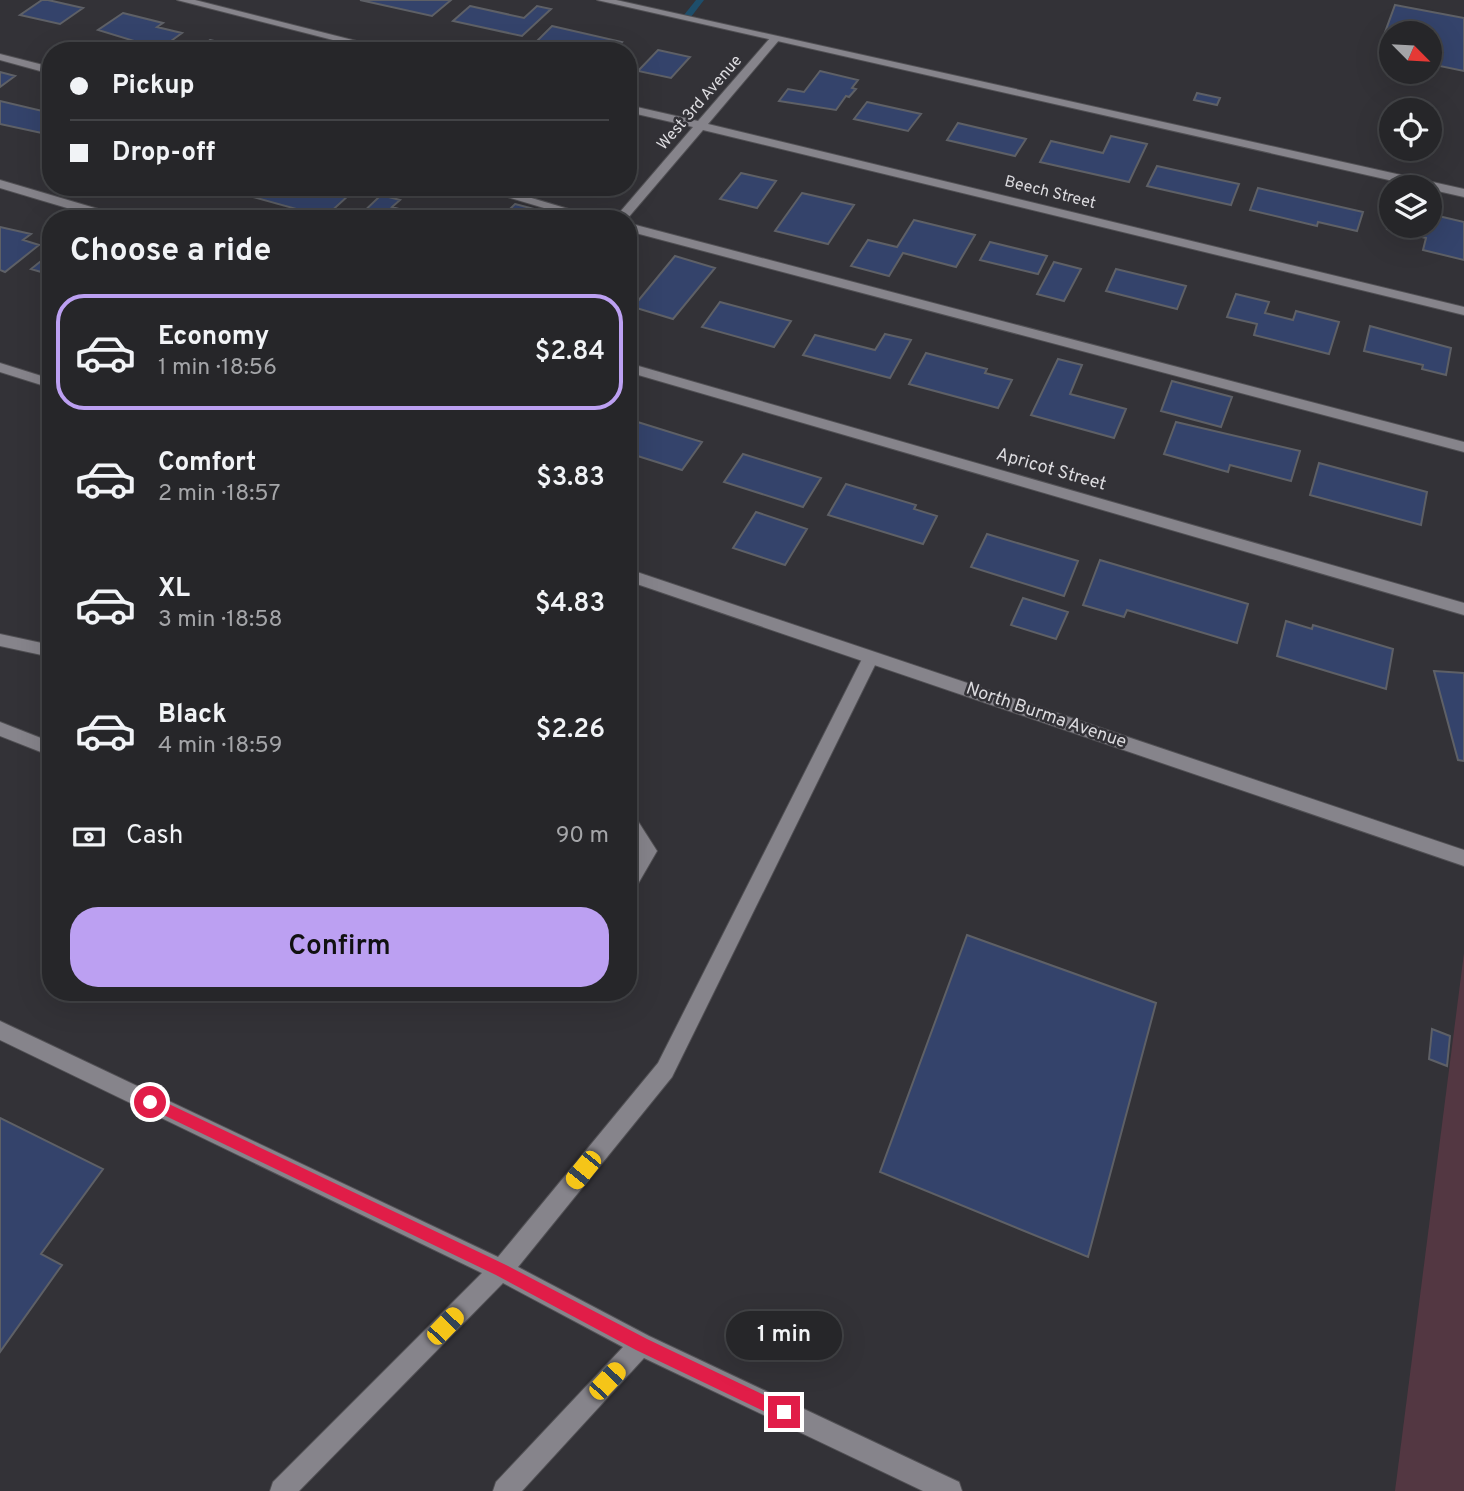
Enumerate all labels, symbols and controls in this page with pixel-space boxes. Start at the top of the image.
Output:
north arrow [1379,21,1442,84]
map controls [1379,21,1442,238]
street label: West 3rd Avenue [653,51,747,155]
text: Pickup [112,70,195,103]
button: locate [1379,98,1442,161]
text: Drop-off [112,137,215,170]
street label: Beech Street [1002,172,1098,214]
button: layers [1379,175,1442,238]
text: Choose a ride [70,232,271,272]
icon: car [74,321,137,384]
text: Economy [158,321,269,354]
text: $2.84 [535,336,605,369]
text: 1 min · 18:56 [158,354,277,383]
street label: Apricot Street [993,443,1109,497]
icon: car [74,447,137,510]
text: Comfort [158,447,256,480]
text: $3.83 [536,462,605,495]
text: 2 min · 18:57 [158,480,280,509]
icon: car [74,573,137,636]
text: XL [158,573,190,606]
text: $4.83 [535,588,605,621]
text: 3 min · 18:58 [158,606,282,635]
street label: North Burma Avenue [963,678,1129,754]
icon: car [74,699,137,762]
text: Black [158,699,227,732]
text: $2.26 [536,714,605,747]
text: 4 min · 18:59 [158,732,282,761]
icon: cash [70,818,108,856]
text: Cash [126,820,183,853]
text: 90 m [556,822,609,851]
button: Confirm [70,907,609,987]
route start [134,1086,166,1118]
car [562,1147,605,1193]
car [423,1304,468,1348]
callout: 1 min [726,1310,842,1360]
text: 1 min [757,1321,811,1350]
car [585,1358,630,1404]
route end [768,1396,800,1428]

